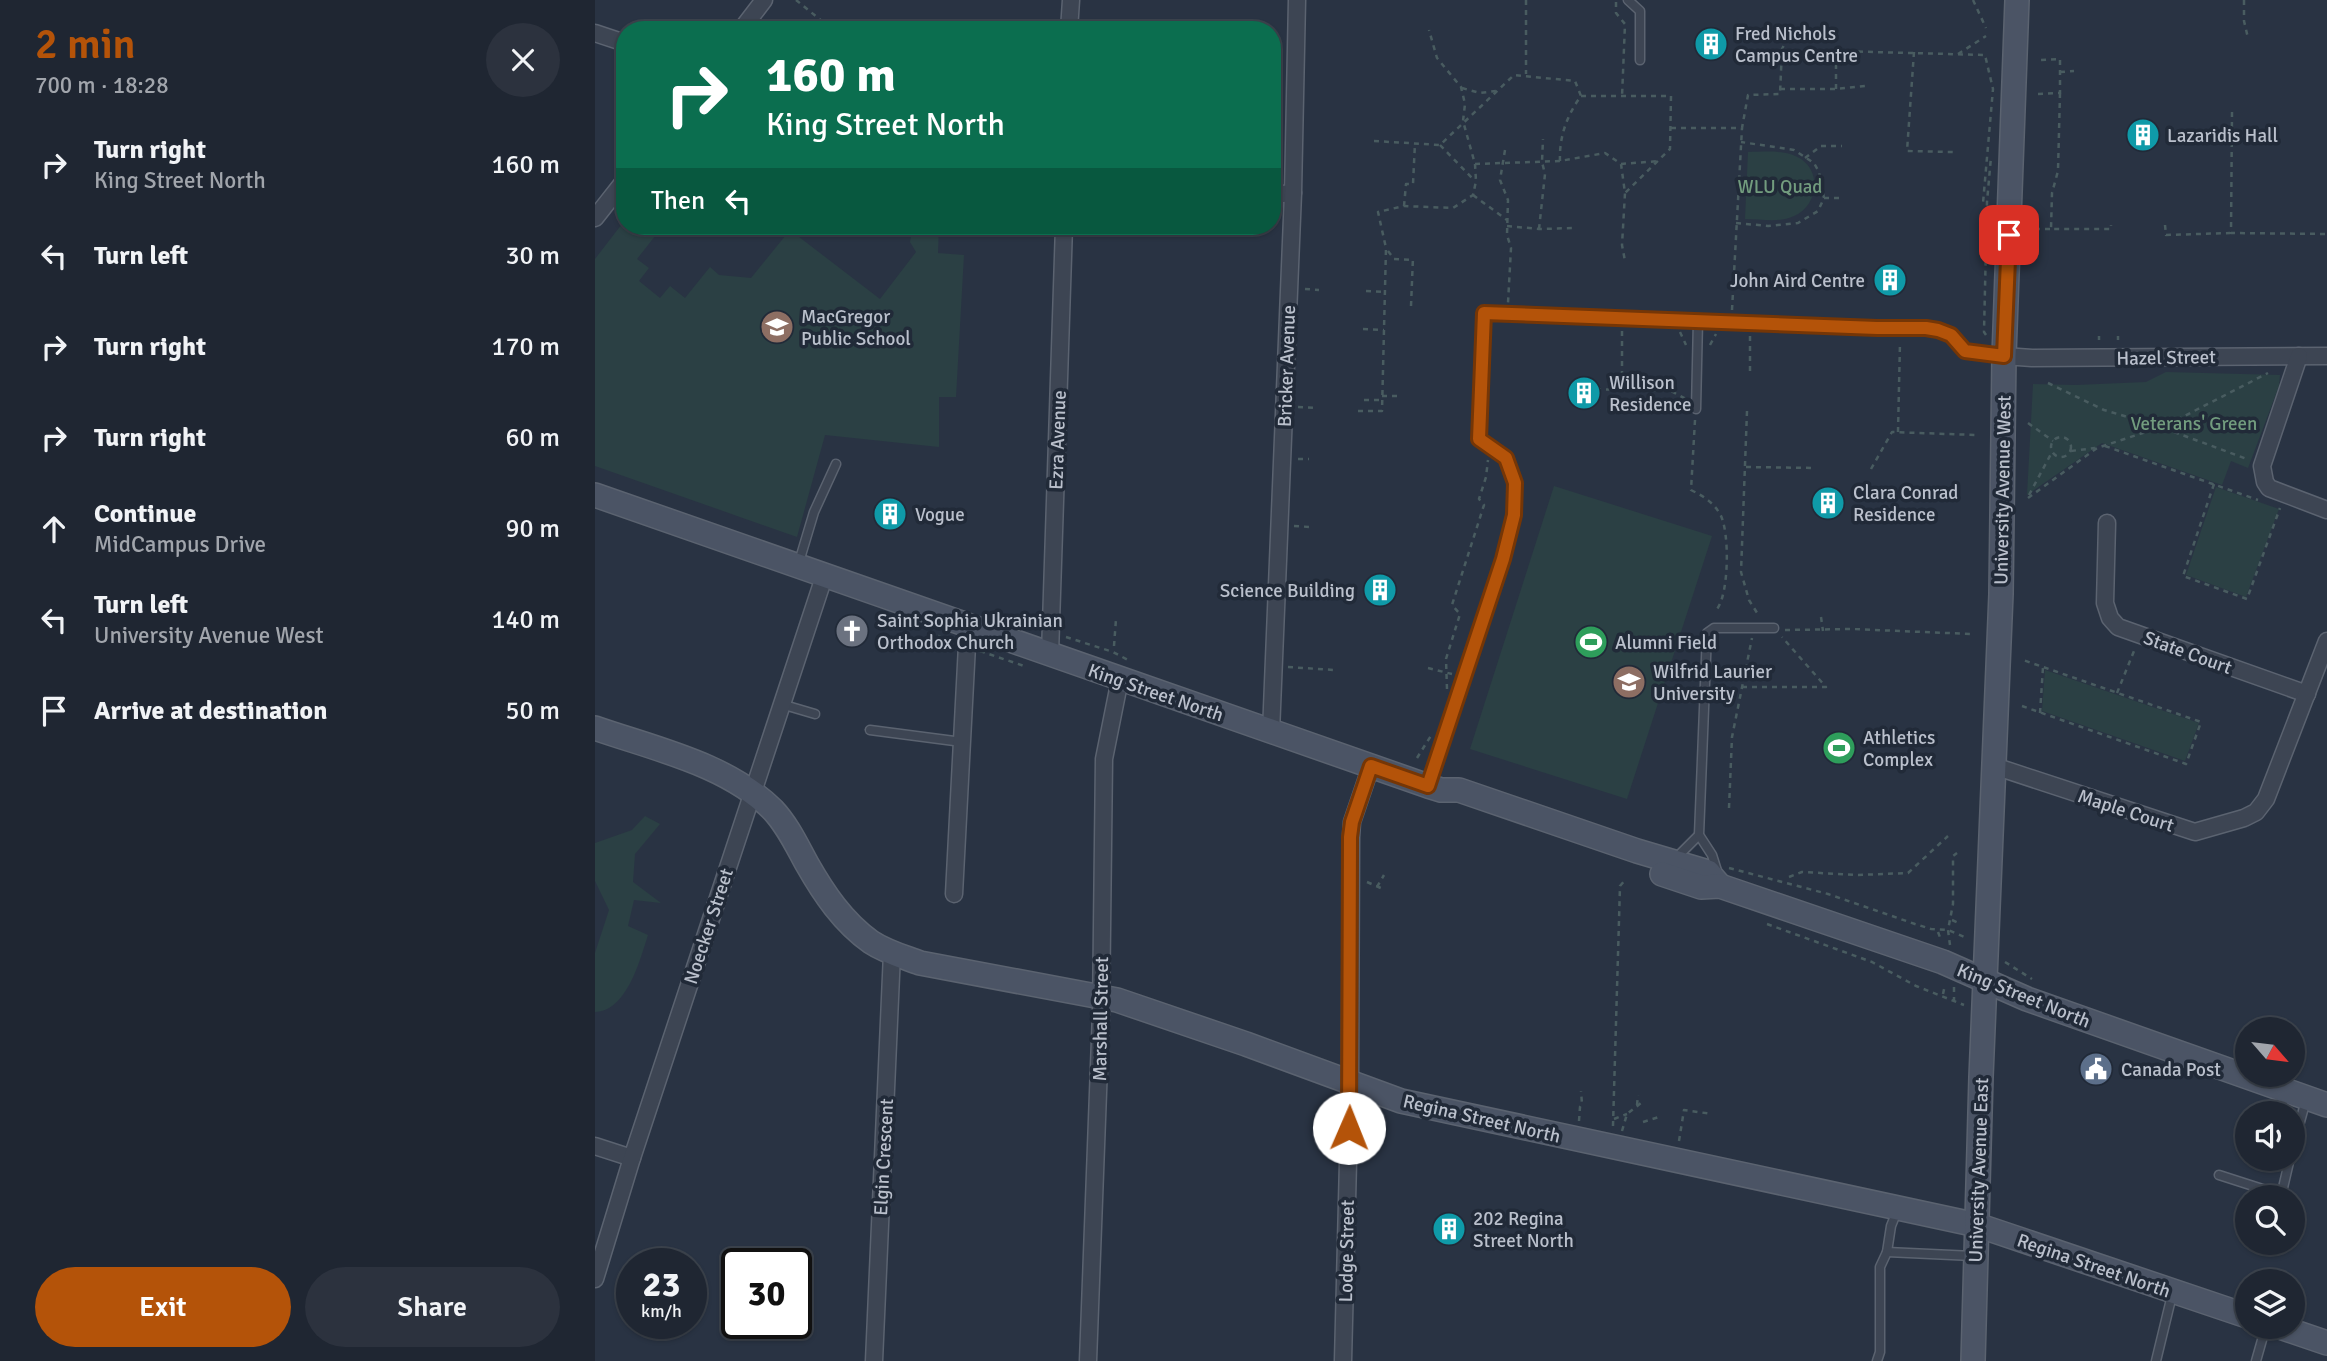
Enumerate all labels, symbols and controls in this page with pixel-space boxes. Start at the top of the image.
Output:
text: 2 min [35,19,136,70]
place label: Fred Nichols Campus Centre [1735,22,1858,68]
button: close [486,23,560,97]
building icon: Fred Nichols Campus Centre [1692,25,1730,63]
text: 160 m [766,45,896,105]
icon: right [651,49,742,140]
text: 700 m · 18:28 [35,71,169,100]
text: King Street North [766,105,1005,144]
building icon: Lazaridis Hall [2124,116,2162,154]
place label: Lazaridis Hall [2167,124,2278,148]
text: Turn right [94,134,206,166]
icon: right [35,146,73,184]
text: 160 m [491,149,560,181]
text: King Street North [94,166,266,195]
park label: WLU Quad [1738,175,1822,199]
icon: left [719,182,757,220]
text: Then [651,185,705,217]
pin [1979,205,2039,265]
icon: arrive [1990,216,2028,254]
icon: left [35,237,73,275]
text: Turn left [94,240,188,272]
text: 30 m [505,240,560,272]
building icon: John Aird Centre [1871,261,1909,299]
place label: John Aird Centre [1730,269,1865,293]
place label: MacGregor Public School [801,305,911,351]
street label: Bricker Avenue [1273,305,1301,427]
school or university icon: MacGregor Public School [758,308,796,346]
icon: right [35,328,73,366]
text: Turn right [94,331,206,363]
text: 170 m [491,331,560,363]
street label: Hazel Street [2116,345,2216,371]
place label: Willison Residence [1609,371,1691,417]
building icon: Willison Residence [1565,374,1603,412]
street label: Ezra Avenue [1044,390,1072,490]
street label: University Avenue West [1989,395,2017,585]
park label: Veterans' Green [2131,412,2257,436]
icon: right [35,419,73,457]
text: Turn right [94,422,206,454]
text: 60 m [505,422,560,454]
place label: Clara Conrad Residence [1853,481,1958,527]
building icon: Clara Conrad Residence [1809,484,1847,522]
building icon: Vogue [871,495,909,533]
text: Continue [94,498,196,530]
place label: Vogue [915,503,965,527]
icon: ahead [35,510,73,548]
text: 90 m [505,513,560,545]
text: MidCampus Drive [94,530,266,559]
building icon: Science Building [1361,571,1399,609]
place label: Science Building [1220,579,1355,603]
text: Turn left [94,589,188,621]
icon: left [35,601,73,639]
text: 140 m [491,604,560,636]
place label: Saint Sophia Ukrainian Orthodox Church [877,609,1063,655]
church icon: Saint Sophia Ukrainian Orthodox Church [833,612,871,650]
text: University Avenue West [94,621,324,650]
sports icon: Alumni Field [1572,623,1610,661]
street label: State Court [2140,626,2236,680]
place label: Alumni Field [1615,631,1717,655]
street label: King Street North [1085,658,1227,727]
place label: Wilfrid Laurier University [1653,660,1772,706]
school or university icon: Wilfrid Laurier University [1610,663,1648,701]
icon: arrive [35,692,73,730]
text: Arrive at destination [94,695,327,727]
text: 50 m [505,695,560,727]
place label: Athletics Complex [1863,726,1935,772]
sports icon: Athletics Complex [1820,729,1858,767]
street label: Maple Court [2075,784,2177,838]
street label: Noecker Street [679,865,739,987]
street label: Marshall Street [1088,956,1114,1082]
street label: King Street North [1953,958,2094,1034]
north arrow [2235,1017,2305,1087]
map controls [2235,1017,2305,1339]
public building icon: Canada Post [2077,1050,2115,1088]
place label: Canada Post [2121,1058,2221,1082]
street label: University Avenue East [1964,1077,1994,1263]
street label: Regina Street North [1401,1089,1563,1149]
position arrow [1312,1091,1386,1165]
street label: Elgin Crescent [869,1098,899,1216]
button: sound [2235,1101,2305,1171]
button: search [2235,1185,2305,1255]
street label: Lodge Street [1334,1199,1360,1303]
place label: 202 Regina Street North [1473,1207,1574,1253]
building icon: 202 Regina Street North [1430,1210,1468,1248]
street label: Regina Street North [2014,1228,2174,1303]
speed limit sign: 30 [721,1248,812,1339]
text: 23 [643,1263,680,1306]
button: Exit [35,1267,291,1347]
button: Share [305,1267,560,1347]
button: layers [2235,1269,2305,1339]
text: km/h [641,1300,682,1322]

